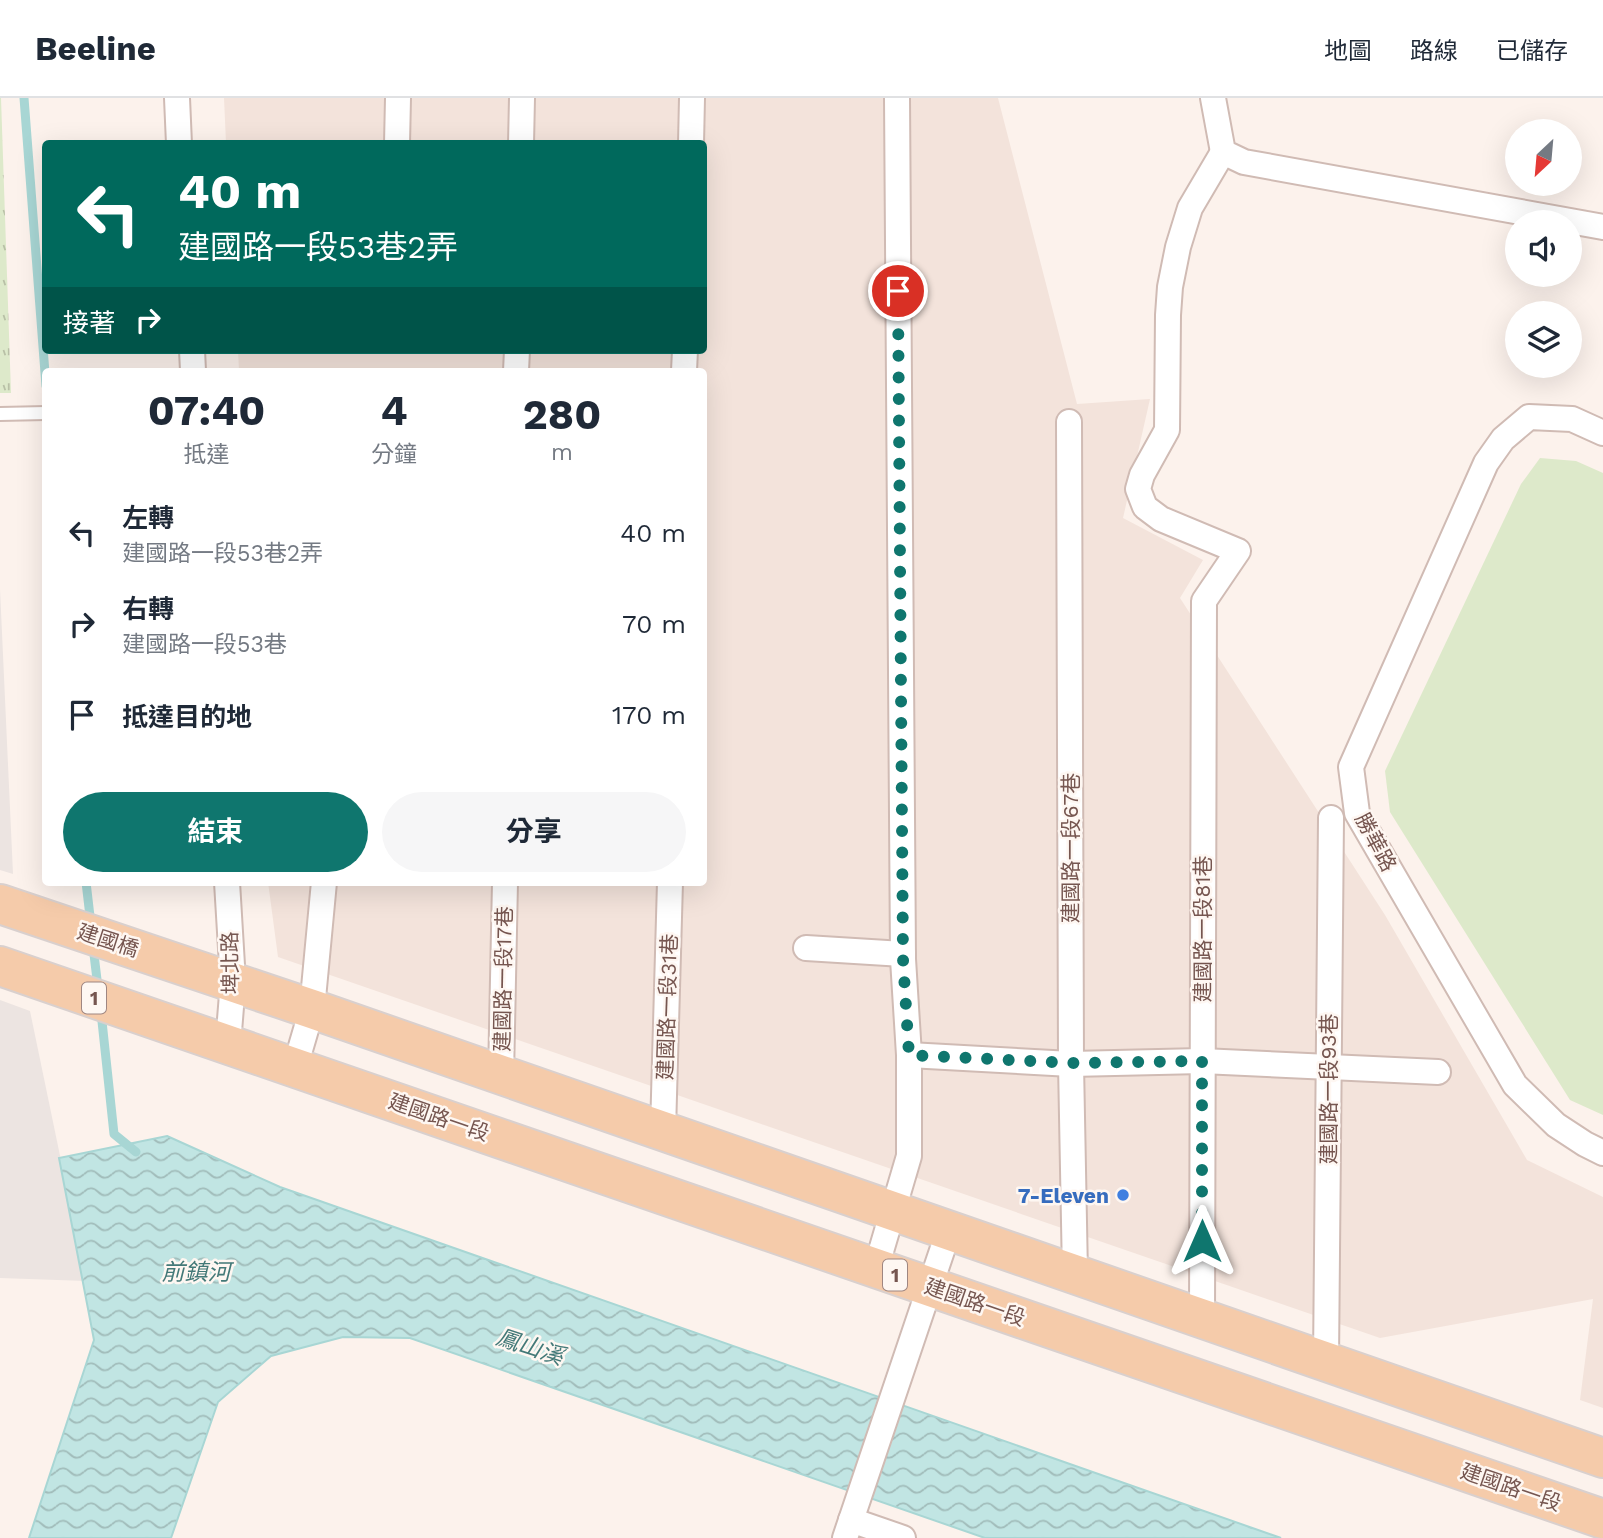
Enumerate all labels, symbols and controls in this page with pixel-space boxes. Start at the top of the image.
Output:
text: Beeline [35,29,156,68]
text: 地圖 [1324,37,1372,65]
text: 路線 [1410,37,1458,65]
text: 已儲存 [1496,37,1568,65]
north arrow [1505,119,1582,196]
map controls [1505,119,1582,378]
text: 40 m [178,162,301,220]
icon: left [63,168,154,259]
button: sound [1505,210,1582,287]
text: 建國路一段53巷2弄 [178,228,458,266]
pin [868,261,928,321]
icon: arrive [879,272,917,310]
icon: right [129,301,167,339]
button: layers [1505,301,1582,378]
text: 接著 [63,308,115,338]
text: 07:40 [148,386,265,435]
text: 4 [381,386,408,435]
text: 280 [523,390,601,439]
text: m [551,439,573,466]
text: 抵達 [184,441,230,468]
text: 分鐘 [371,441,417,468]
text: 左轉 [122,503,174,533]
icon: left [63,514,101,552]
text: 40 m [620,518,686,548]
text: 建國路一段53巷2弄 [122,540,323,567]
text: 右轉 [122,594,174,624]
icon: right [63,605,101,643]
text: 70 m [622,609,686,639]
text: 建國路一段53巷 [122,631,287,658]
icon: arrive [63,696,101,734]
text: 170 m [612,700,686,730]
text: 抵達目的地 [122,702,252,732]
street label: 建國路一段67巷 [1058,773,1083,923]
button: 結束 [63,792,368,872]
button: 分享 [382,792,686,872]
street label: 勝華路 [1350,808,1402,876]
street label: 建國路一段81巷 [1190,855,1215,1003]
street label: 建國路一段17巷 [489,906,517,1052]
street label: 建國橋 [74,918,142,962]
street label: 埤北路 [217,931,243,995]
street label: 建國路一段31巷 [652,933,682,1081]
road number: 1 [82,983,106,1014]
street label: 建國路一段93巷 [1316,1014,1341,1164]
street label: 建國路一段 [385,1088,493,1146]
place label: 7-Eleven [1018,1183,1109,1208]
marker: 7-Eleven [1115,1187,1131,1203]
position arrow [1165,1204,1239,1278]
water label: 前鎮河 [162,1259,235,1286]
road number: 1 [883,1260,907,1290]
street label: 建國路一段 [921,1273,1029,1331]
water label: 鳳山溪 [493,1323,570,1371]
street label: 建國路一段 [1457,1458,1565,1516]

